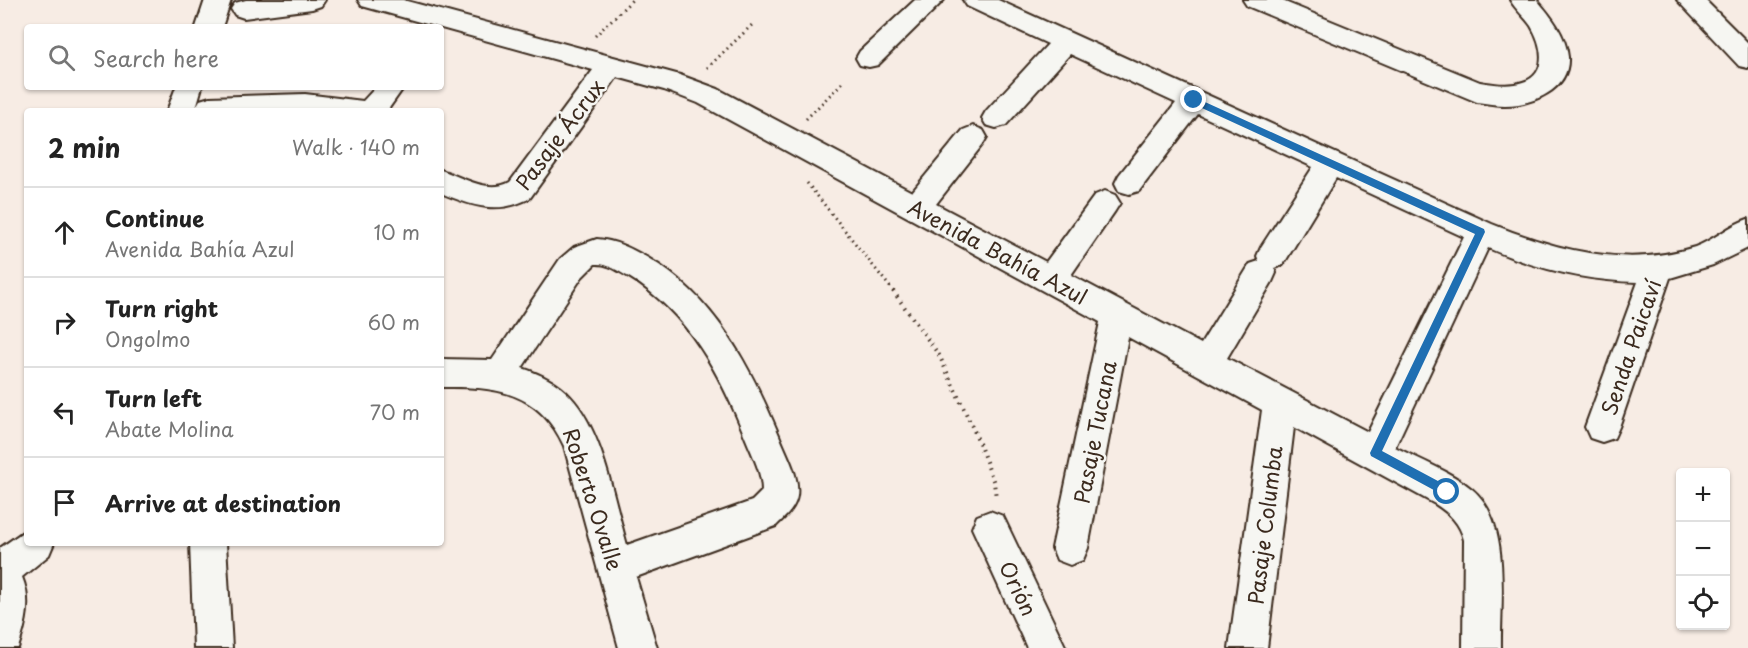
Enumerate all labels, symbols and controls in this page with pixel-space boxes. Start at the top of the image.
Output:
search box [24,24,444,90]
icon: search [45,41,78,74]
text: Search here [93,41,219,74]
street label: Pasaje Ácrux [507,72,611,196]
route end [1180,86,1206,112]
text: 2 min [48,128,121,167]
text: Walk · 140 m [292,132,420,162]
street label: Avenida Bahía Azul [903,190,1093,312]
text: Continue [105,201,204,234]
icon: ahead [48,216,81,249]
text: 10 m [373,217,420,247]
text: Avenida Bahía Azul [105,234,294,264]
street label: Senda Paicaví [1592,275,1668,419]
text: Turn right [105,291,218,324]
icon: right [48,306,81,339]
text: 60 m [368,307,420,337]
text: Ongolmo [105,324,190,354]
street label: Pasaje Tucana [1064,357,1124,506]
text: Turn left [105,381,202,414]
icon: left [48,396,81,429]
text: 70 m [370,397,420,427]
text: Abate Molina [105,414,233,444]
street label: Roberto Ovalle [556,424,632,574]
street label: Pasaje Columba [1238,444,1290,606]
map controls [1676,468,1730,630]
button: + [1676,468,1730,522]
route start [1433,478,1459,504]
icon: arrive [48,486,81,519]
text: Arrive at destination [105,486,341,519]
button: − [1676,522,1730,576]
street label: Orión [992,555,1046,621]
button: locate [1676,576,1730,630]

